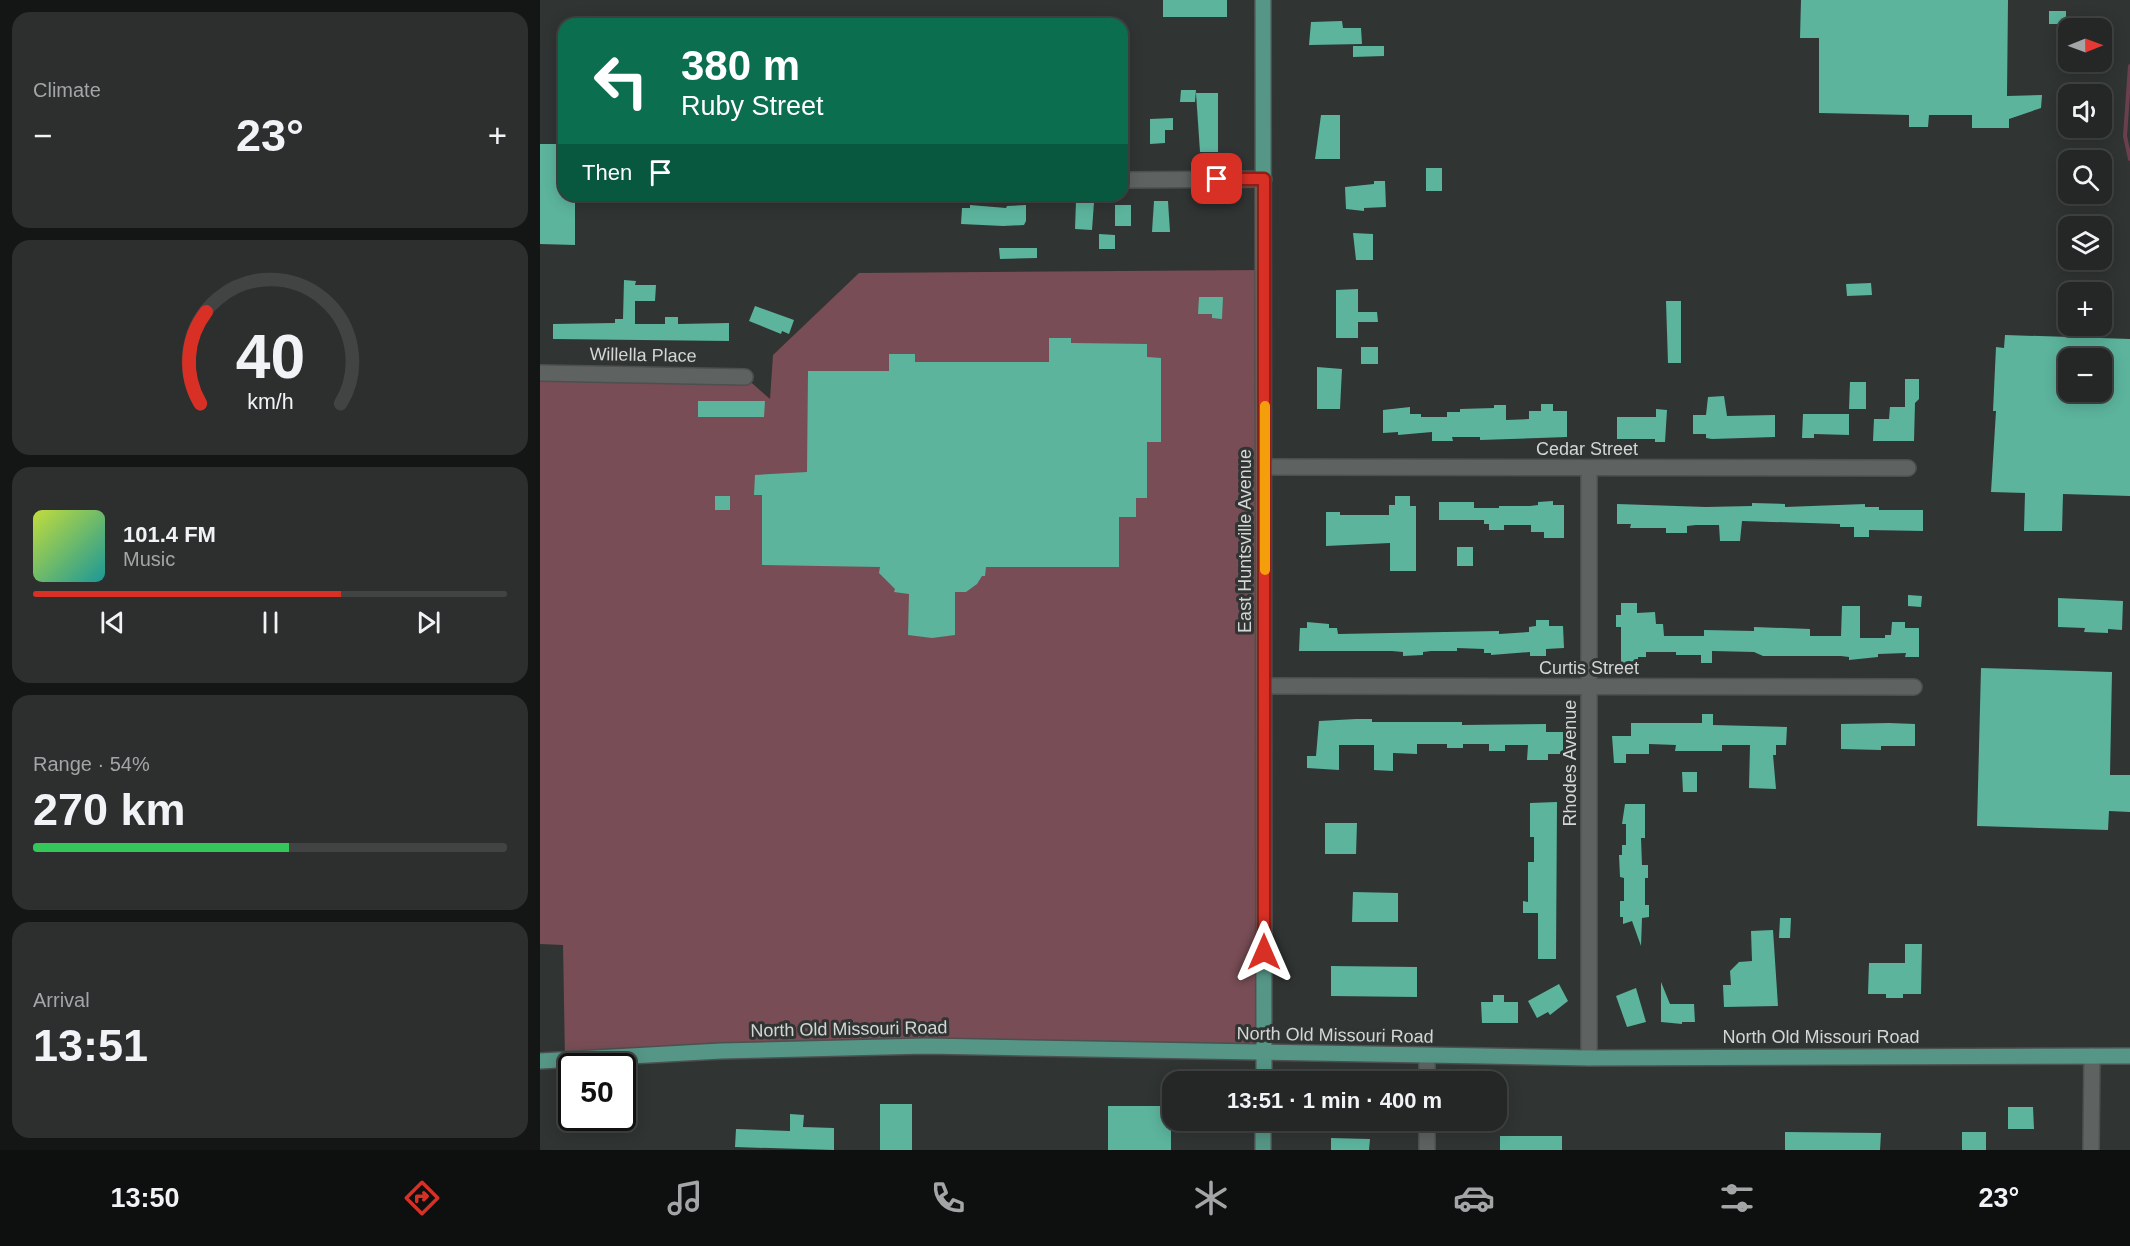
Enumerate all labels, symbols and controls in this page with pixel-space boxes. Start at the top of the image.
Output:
north arrow [2058,18,2112,72]
map controls [2058,18,2112,402]
icon: left [582,42,660,120]
text: 380 m [681,42,800,89]
text: Climate [33,79,101,101]
button: sound [2058,84,2112,138]
text: Ruby Street [681,91,824,121]
text: 23° [236,110,304,161]
text: − [33,117,52,154]
text: + [488,117,507,154]
button: search [2058,150,2112,204]
pin [1191,153,1242,204]
icon: arrive [644,156,677,189]
text: Then [582,160,632,185]
icon: arrive [1200,162,1233,195]
button: layers [2058,216,2112,270]
button: + [2058,282,2112,336]
text: 40 [235,323,305,392]
street label: Willella Place [589,344,697,366]
button: − [2058,348,2112,402]
text: km/h [247,391,293,415]
street label: Cedar Street [1536,439,1638,459]
street label: East Huntsville Avenue [1235,449,1255,633]
text: 101.4 FM [123,522,216,547]
text: Music [123,548,175,570]
icon: previous [96,606,129,639]
icon: pause [254,606,287,639]
icon: next [412,606,445,639]
street label: Curtis Street [1539,658,1639,678]
street label: Rhodes Avenue [1560,700,1580,826]
text: Range · 54% [33,753,150,775]
text: 270 km [33,784,186,835]
position arrow [1232,920,1296,984]
text: Arrival [33,989,90,1011]
street label: North Old Missouri Road [750,1017,948,1041]
text: 13:51 [33,1020,148,1071]
street label: North Old Missouri Road [1236,1023,1434,1047]
street label: North Old Missouri Road [1722,1027,1920,1047]
speed limit sign: 50 [558,1053,636,1131]
text: 13:51 · 1 min · 400 m [1227,1088,1442,1113]
icon: directions [401,1177,443,1219]
icon: music [664,1177,706,1219]
icon: phone [927,1177,969,1219]
icon: climate [1190,1177,1232,1219]
icon: car [1453,1177,1495,1219]
icon: filters [1716,1177,1758,1219]
text: 13:50 [111,1183,180,1213]
text: 23° [1979,1183,2019,1213]

